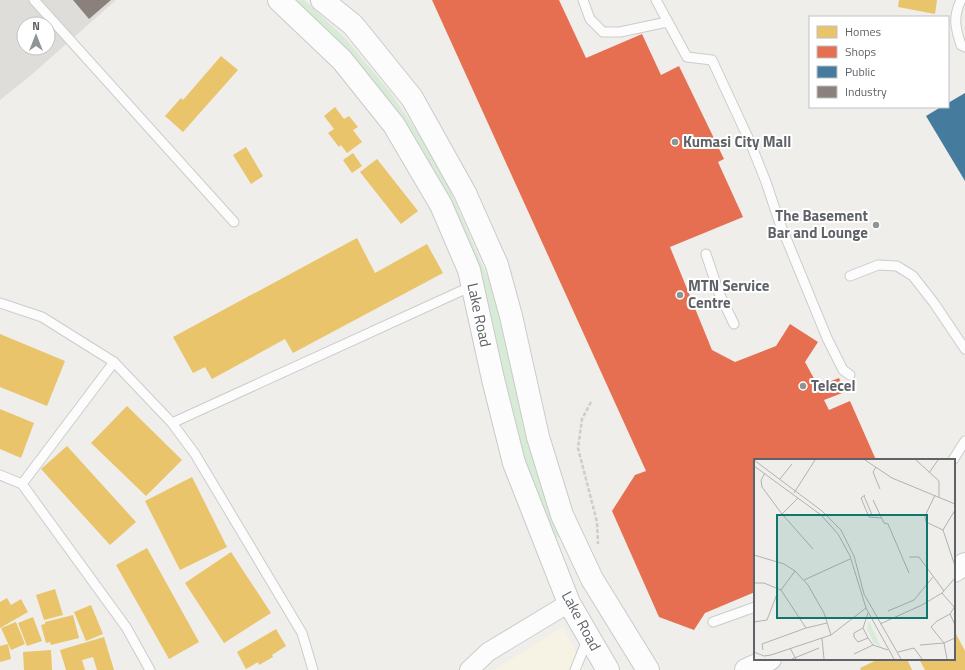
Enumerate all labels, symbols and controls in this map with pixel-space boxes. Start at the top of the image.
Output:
north arrow [16,16,56,56]
legend [809,16,949,108]
text: N [32,18,40,34]
text: Homes [845,22,881,41]
text: Shops [845,42,877,61]
text: Public [845,62,875,81]
text: Industry [845,82,887,101]
place label: Kumasi City Mall [683,130,791,153]
marker: Kumasi City Mall [670,137,680,147]
place label: The Basement Bar and Lounge [768,204,869,244]
marker: The Basement Bar and Lounge [871,220,881,230]
place label: MTN Service Centre [688,274,770,314]
street label: Lake Road [461,281,497,349]
marker: MTN Service Centre [675,290,685,300]
place label: Telecel [811,374,856,397]
marker: Telecel [798,381,808,391]
inset map [754,459,955,660]
street label: Lake Road [556,587,607,655]

